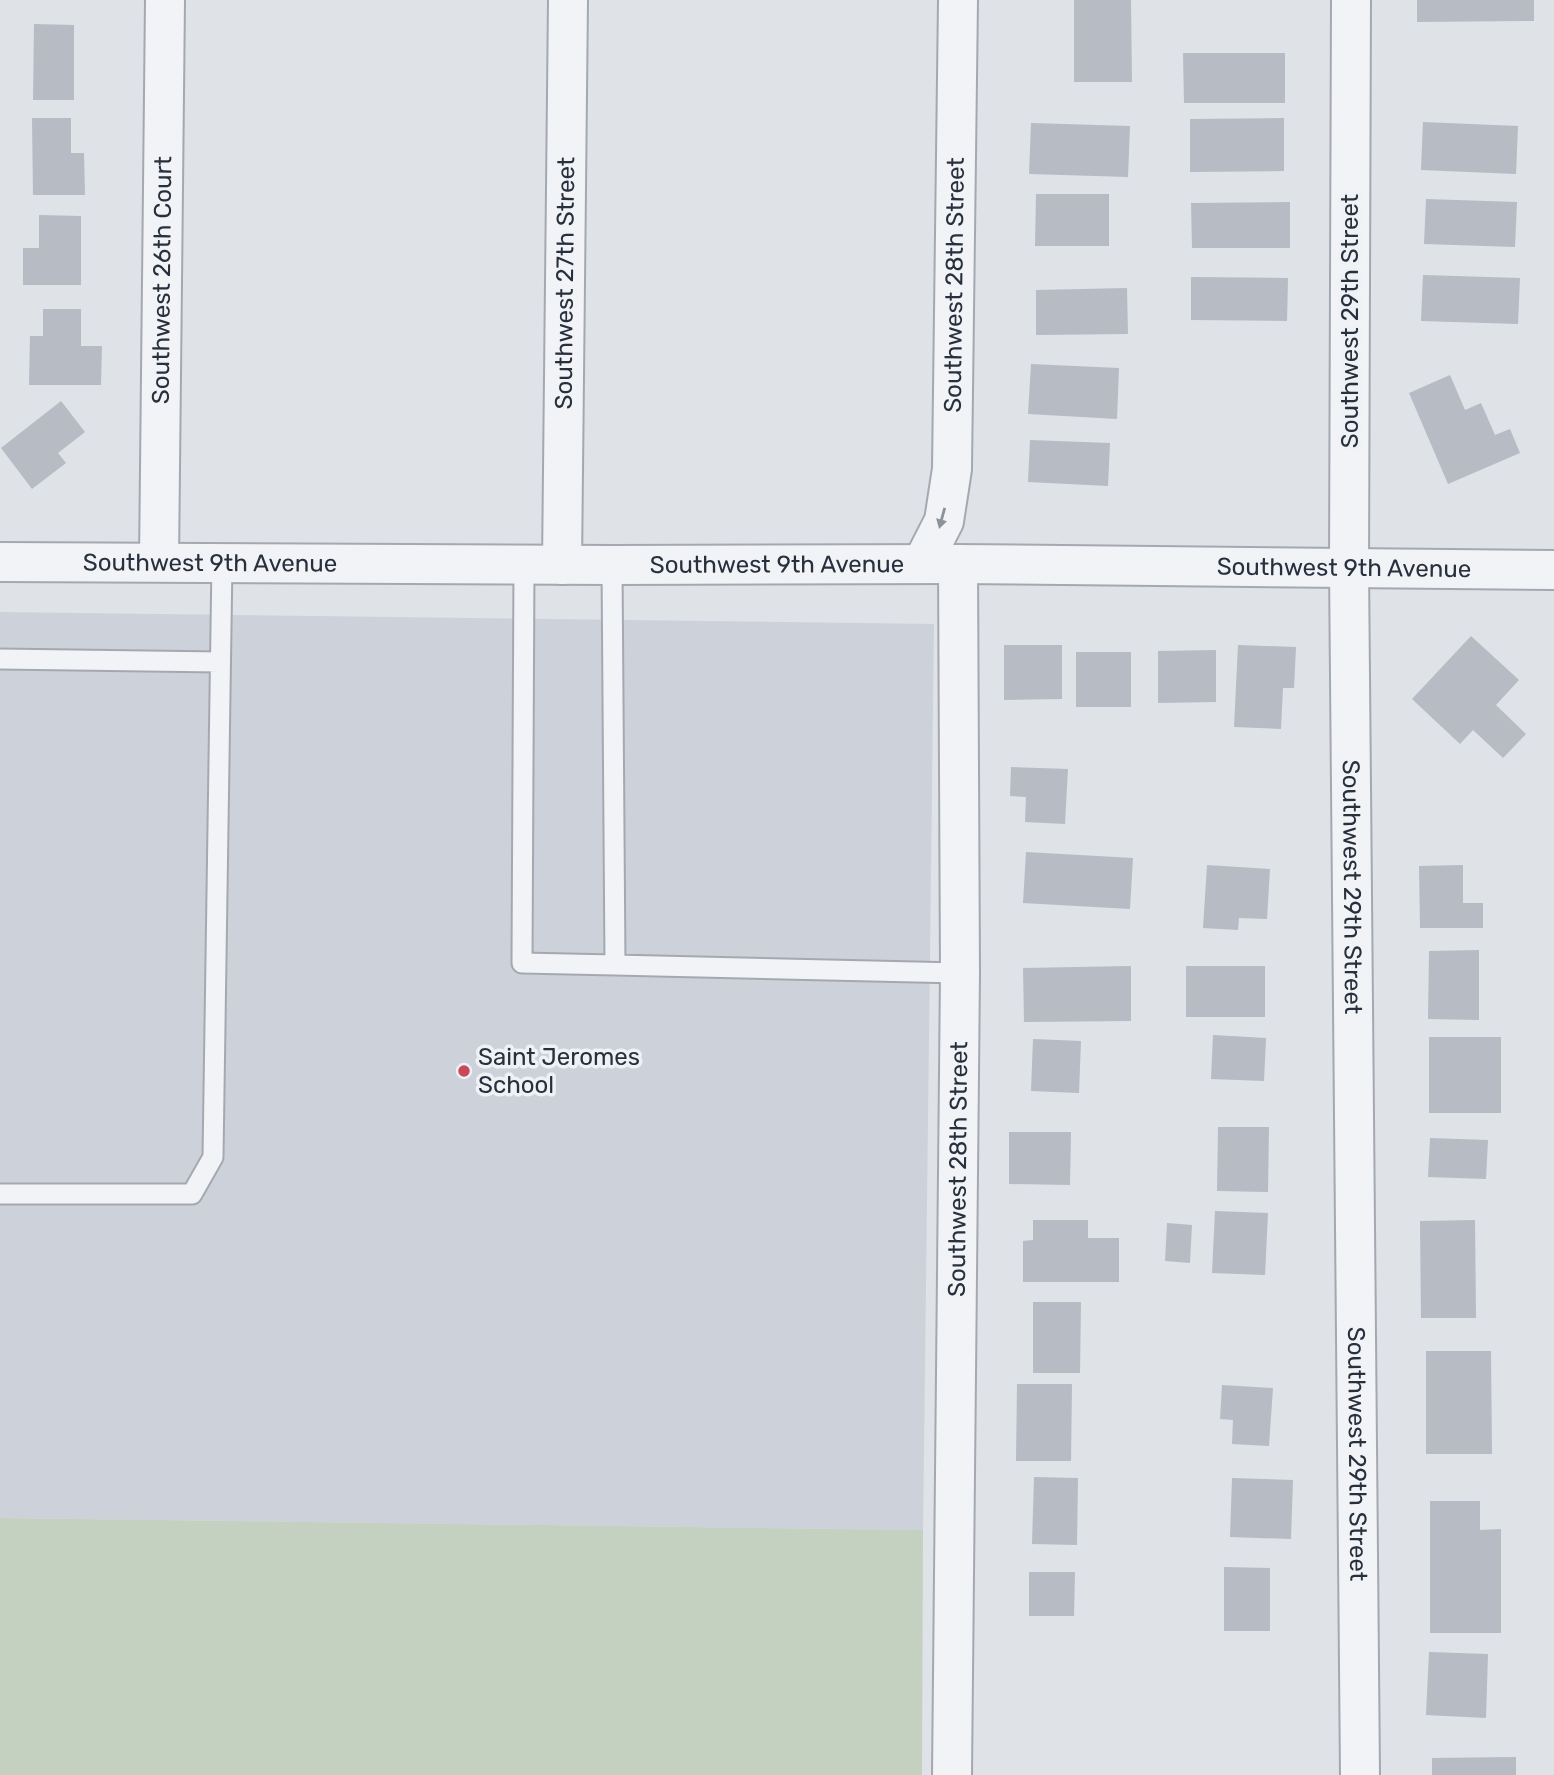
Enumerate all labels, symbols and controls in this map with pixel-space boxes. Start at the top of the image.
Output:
street label: Southwest 26th Court [147,156,177,404]
street label: Southwest 27th Street [550,157,580,409]
street label: Southwest 28th Street [939,157,970,413]
street label: Southwest 29th Street [1336,194,1364,448]
one-way arrow [937,508,947,529]
street label: Southwest 9th Avenue [83,548,337,578]
street label: Southwest 9th Avenue [650,550,904,579]
street label: Southwest 9th Avenue [1217,553,1471,583]
street label: Southwest 29th Street [1337,760,1367,1014]
street label: Southwest 28th Street [943,1041,973,1297]
place label: Saint Jeromes School [478,1043,640,1099]
marker: Saint Jeromes School [456,1063,472,1079]
street label: Southwest 29th Street [1342,1327,1372,1581]

